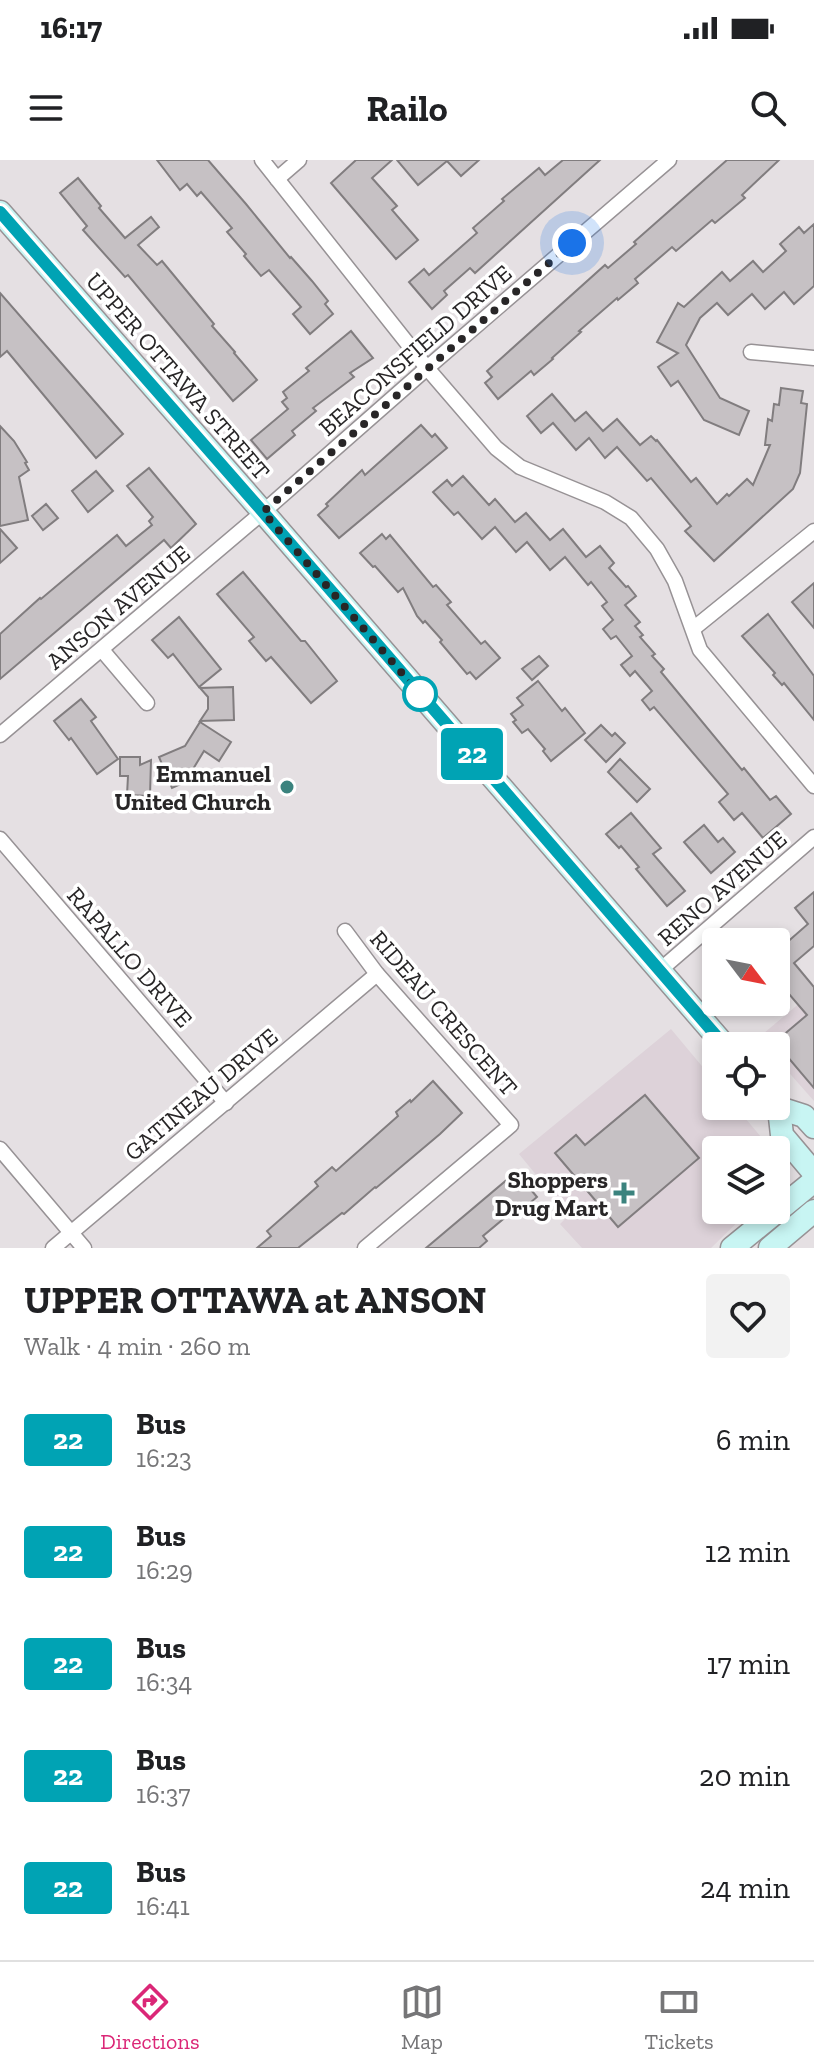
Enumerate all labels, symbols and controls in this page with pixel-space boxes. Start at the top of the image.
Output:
text: 16:17 [40,10,102,46]
icon: menu [24,86,68,130]
icon: search [746,86,790,130]
text: Railo [366,87,448,130]
your location [552,223,592,263]
street label: BEACONSFIELD DRIVE [313,258,517,442]
street label: UPPER OTTAWA STREET [80,266,276,486]
street label: ANSON AVENUE [40,539,196,675]
unlabelled marker [403,677,437,711]
line badge: 22 [436,728,508,780]
text: 22 [457,737,487,770]
place label: Emmanuel United Church [114,759,271,816]
marker: Emmanuel United Church [278,778,296,796]
street label: RENO AVENUE [652,824,792,952]
street label: RAPALLO DRIVE [61,881,199,1033]
street label: RIDEAU CRESCENT [364,924,524,1102]
north arrow [702,928,790,1016]
map controls [702,928,790,1224]
street label: GATINEAU DRIVE [119,1022,283,1166]
button: locate [702,1032,790,1120]
button: layers [702,1136,790,1224]
place label: Shoppers Drug Mart [495,1165,608,1222]
marker: Shoppers Drug Mart [615,1184,633,1202]
button: heart [706,1274,790,1358]
text: UPPER OTTAWA at ANSON [24,1277,486,1323]
text: Walk · 4 min · 260 m [24,1330,250,1362]
text: Bus [136,1406,186,1442]
text: 6 min [716,1422,790,1458]
text: 22 [53,1423,83,1456]
text: 16:23 [136,1442,192,1474]
text: Bus [136,1518,186,1554]
text: 12 min [705,1534,790,1570]
text: 22 [53,1535,83,1568]
text: 16:29 [136,1554,193,1586]
text: Bus [136,1630,186,1666]
text: 17 min [707,1646,790,1682]
text: 22 [53,1647,83,1680]
text: 16:34 [136,1666,192,1698]
text: Bus [136,1742,186,1778]
text: 20 min [699,1758,790,1794]
text: 22 [53,1759,83,1792]
text: 16:37 [136,1778,191,1810]
text: Bus [136,1854,186,1890]
text: 24 min [700,1870,790,1906]
text: 22 [53,1871,83,1904]
text: 16:41 [136,1890,190,1922]
tab: Directions [100,1980,200,2055]
tab: Map [400,1980,444,2055]
tab: Tickets [645,1980,714,2055]

